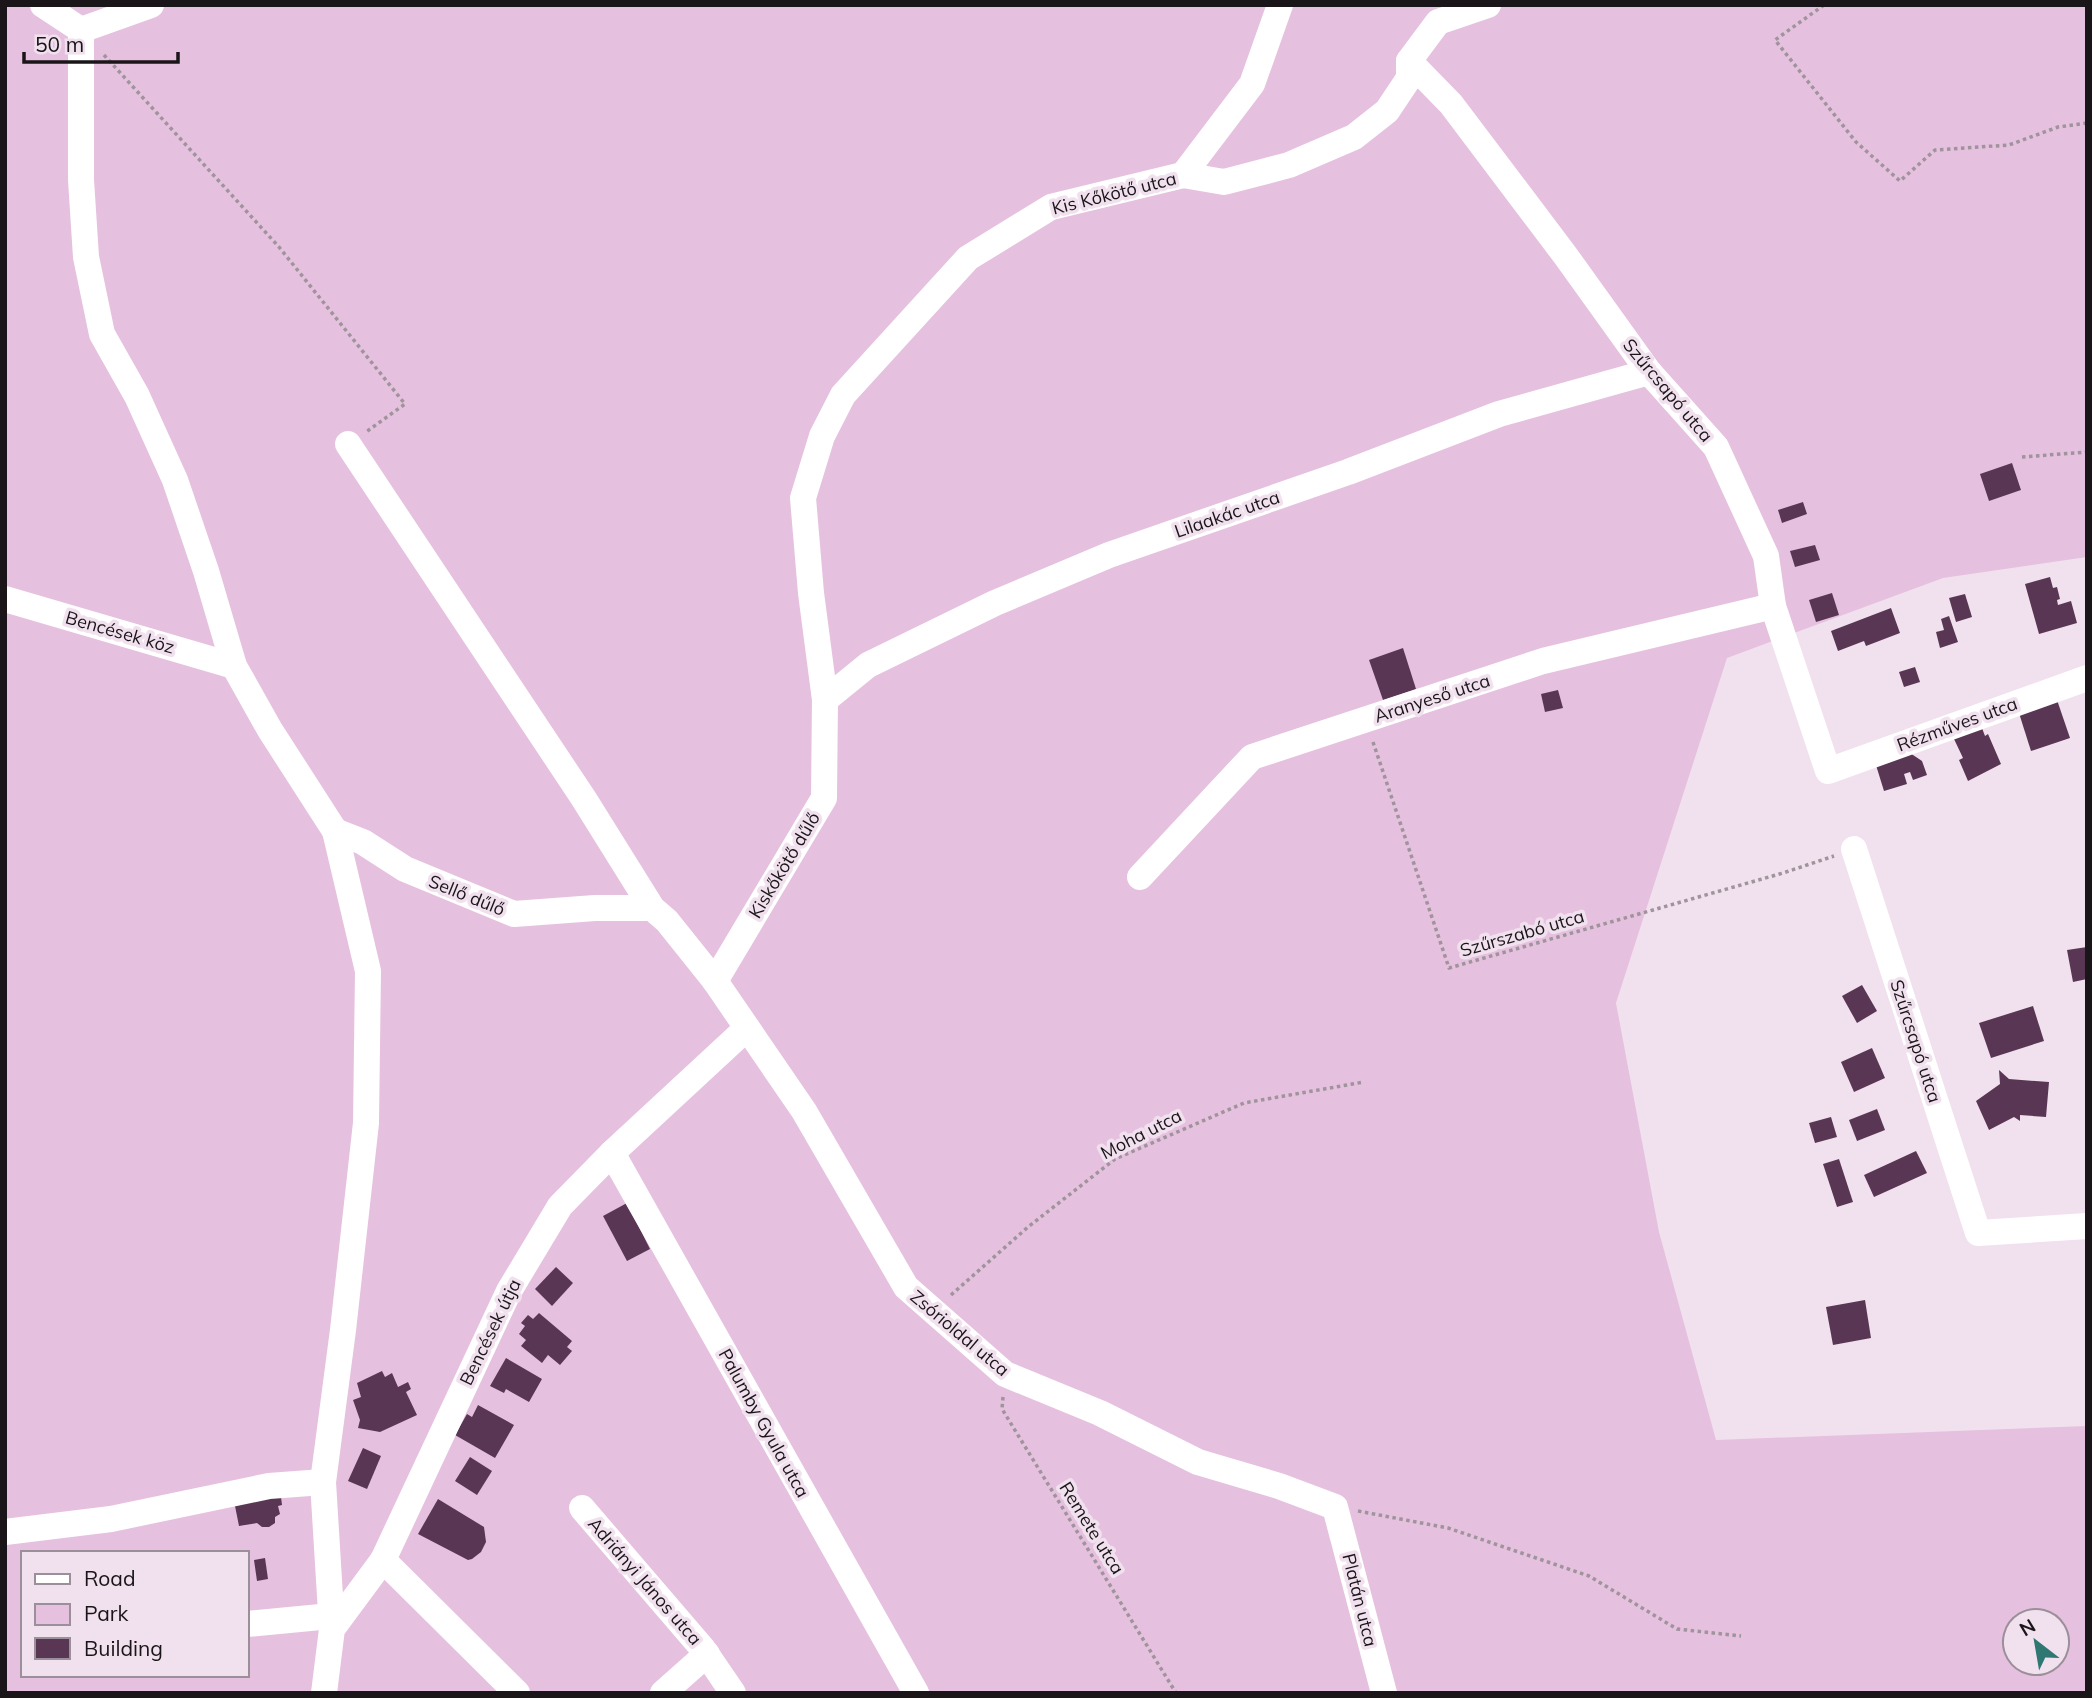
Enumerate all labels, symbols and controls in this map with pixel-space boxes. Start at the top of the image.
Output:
scale bar [24,21,178,65]
text: 50 m [35,31,84,57]
street label: Kis Kőkötő utca [1049,166,1179,220]
street label: Szűrcsapó utca [1618,334,1718,446]
street label: Lilaakác utca [1171,485,1283,543]
street label: Bencések köz [63,605,177,659]
street label: Aranyeső utca [1371,668,1493,728]
street label: Rézműves utca [1894,692,2020,756]
street label: Kiskőkötő dűlő [743,808,825,922]
street label: Sellő dűlő [425,869,509,921]
street label: Szűrszabó utca [1457,904,1587,962]
street label: Szűrcsapó utca [1885,977,1947,1105]
street label: Moha utca [1097,1104,1185,1164]
street label: Bencések útja [454,1275,526,1389]
street label: Zsórioldal utca [906,1285,1014,1381]
street label: Palumby Gyula utca [714,1345,814,1501]
street label: Remete utca [1055,1478,1129,1578]
street label: Adriányi János utca [583,1512,707,1650]
legend [21,1551,248,1677]
street label: Platán utca [1337,1551,1383,1649]
text: Road [84,1565,135,1591]
text: Park [84,1600,128,1626]
north arrow [2001,1607,2071,1677]
text: N [2015,1613,2040,1641]
text: Building [84,1635,163,1661]

